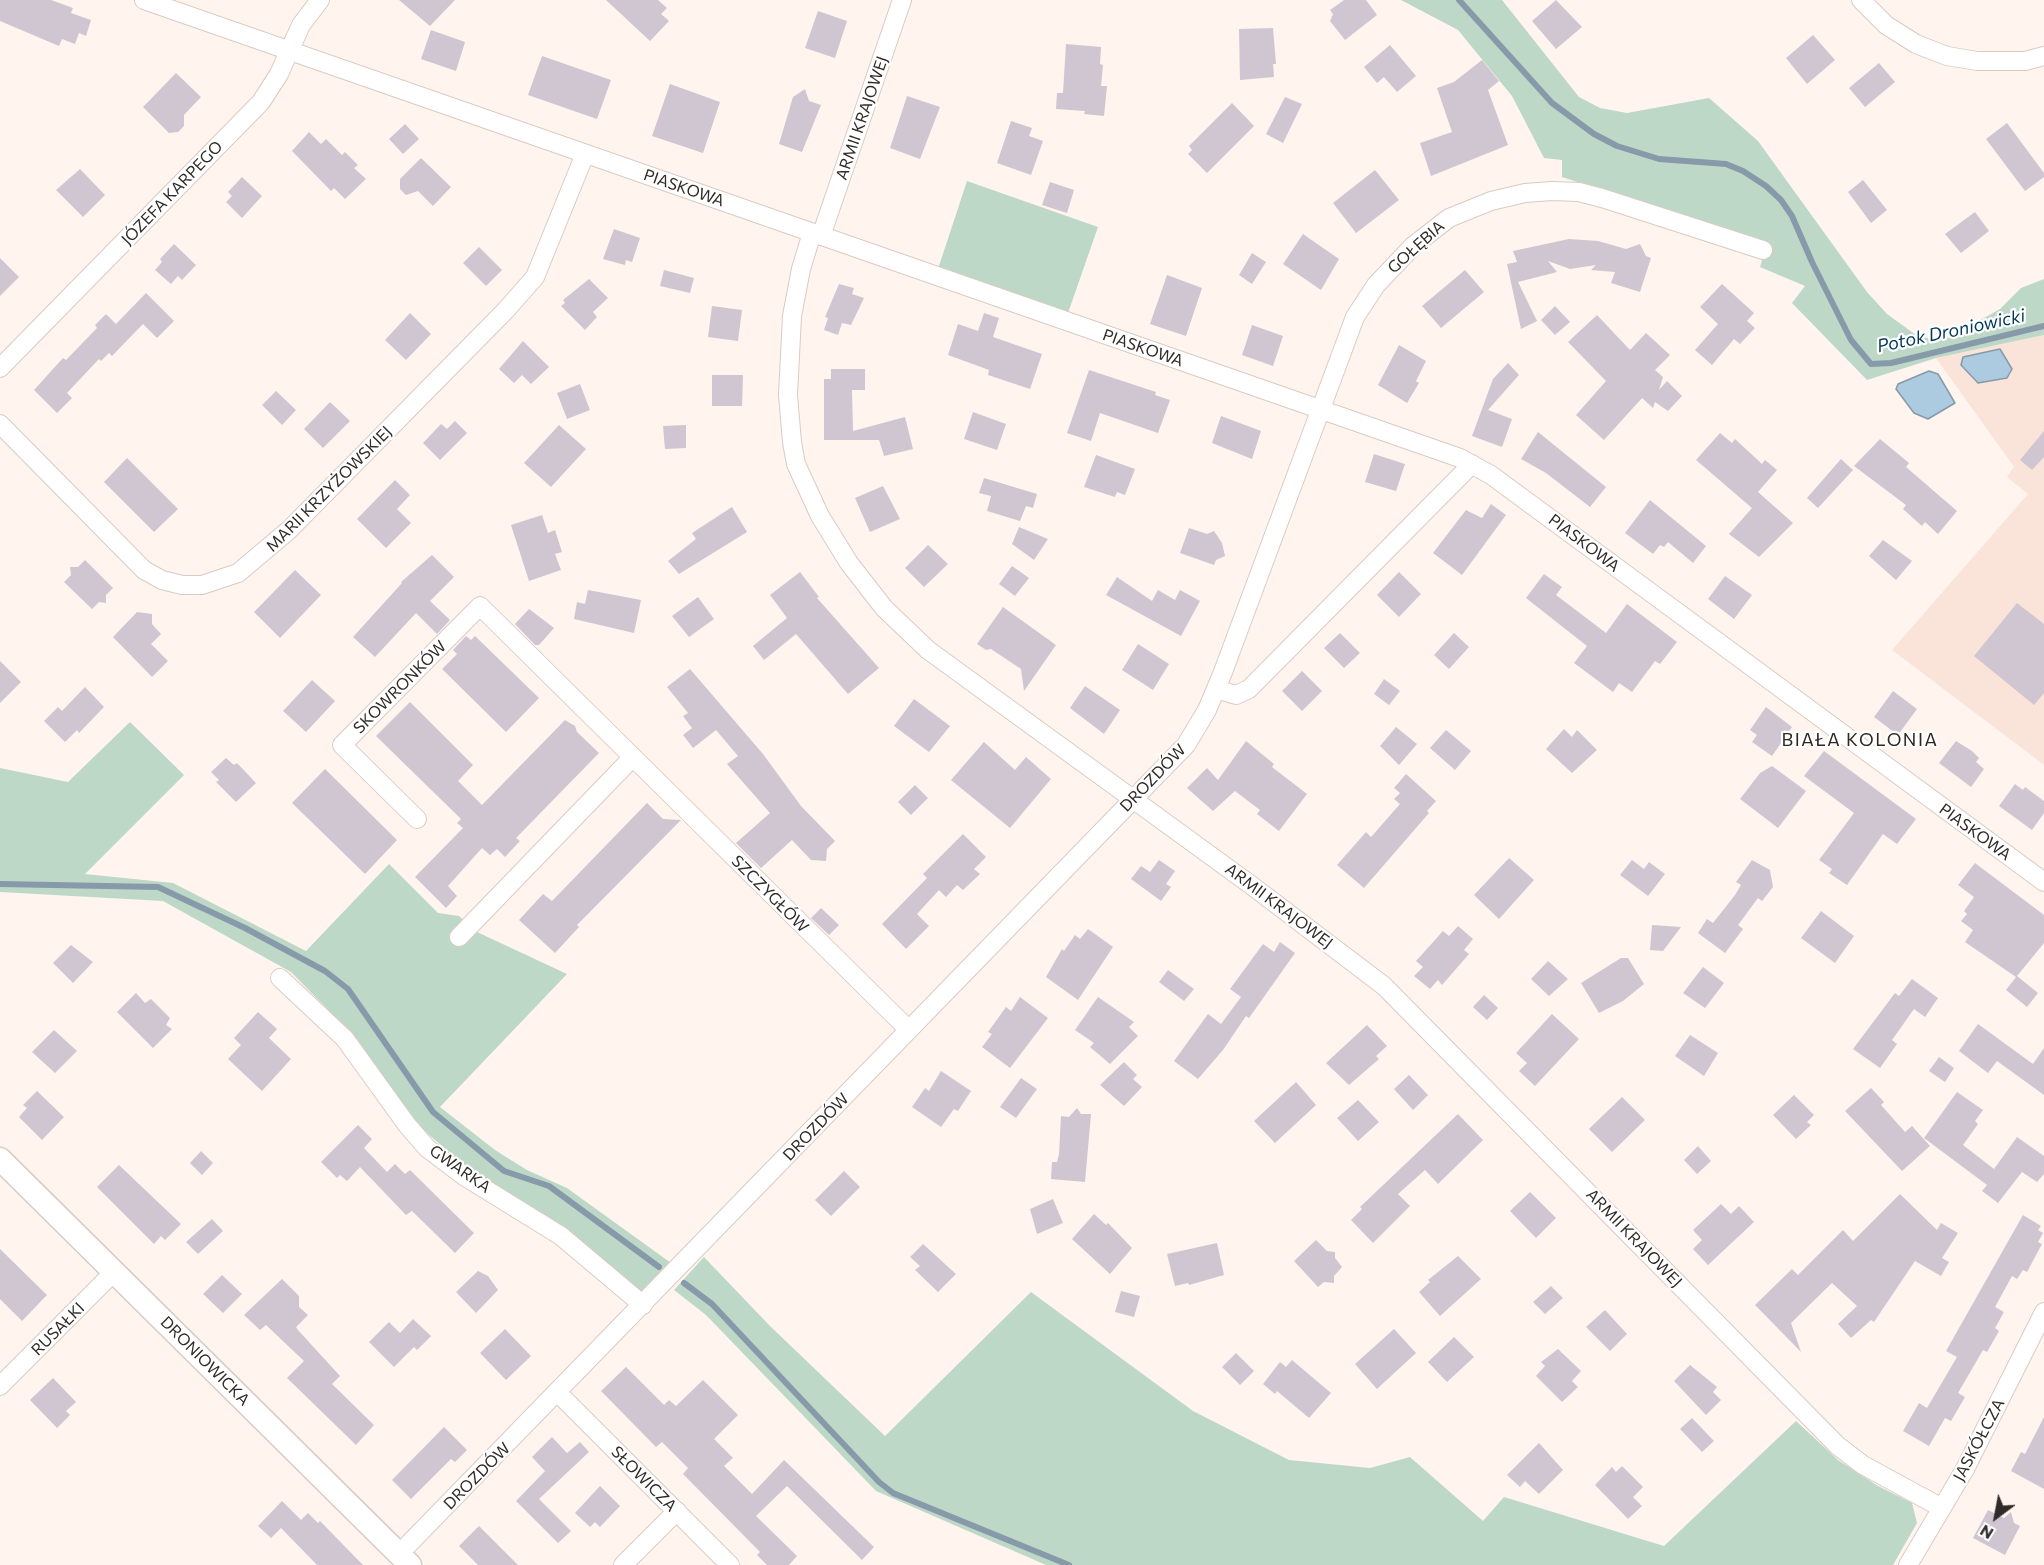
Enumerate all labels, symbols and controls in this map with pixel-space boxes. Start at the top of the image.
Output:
street label: ARMII KRAJOWEJ [832,54,892,182]
street label: JÓZEFA KARPEGO [117,137,227,249]
street label: PIASKOWA [641,165,727,211]
street label: GOŁĘBIA [1384,217,1448,277]
water label: Potok Droniowicki [1875,305,2027,357]
street label: PIASKOWA [1100,325,1186,371]
street label: MARII KRZYŻOWSKIEJ [262,422,396,556]
street label: PIASKOWA [1545,510,1623,576]
street label: SKOWRONKÓW [350,637,450,737]
district label: BIAŁA KOLONIA [1782,729,1938,751]
street label: DROZDÓW [1116,740,1190,816]
street label: PIASKOWA [1935,800,2015,864]
street label: SZCZYGŁÓW [727,851,813,937]
street label: ARMII KRAJOWEJ [1222,859,1336,953]
street label: DROZDÓW [779,1089,853,1165]
street label: GWARKA [426,1141,494,1197]
street label: ARMII KRAJOWEJ [1582,1185,1686,1291]
street label: RUSAŁKI [28,1299,88,1359]
street label: DRONIOWICKA [156,1312,254,1410]
street label: JASKÓŁCZA [1949,1396,2009,1484]
street label: DROZDÓW [440,1439,514,1513]
street label: SŁOWICZA [607,1442,681,1516]
north arrow [1966,1487,2026,1547]
text: N [1976,1521,1996,1544]

